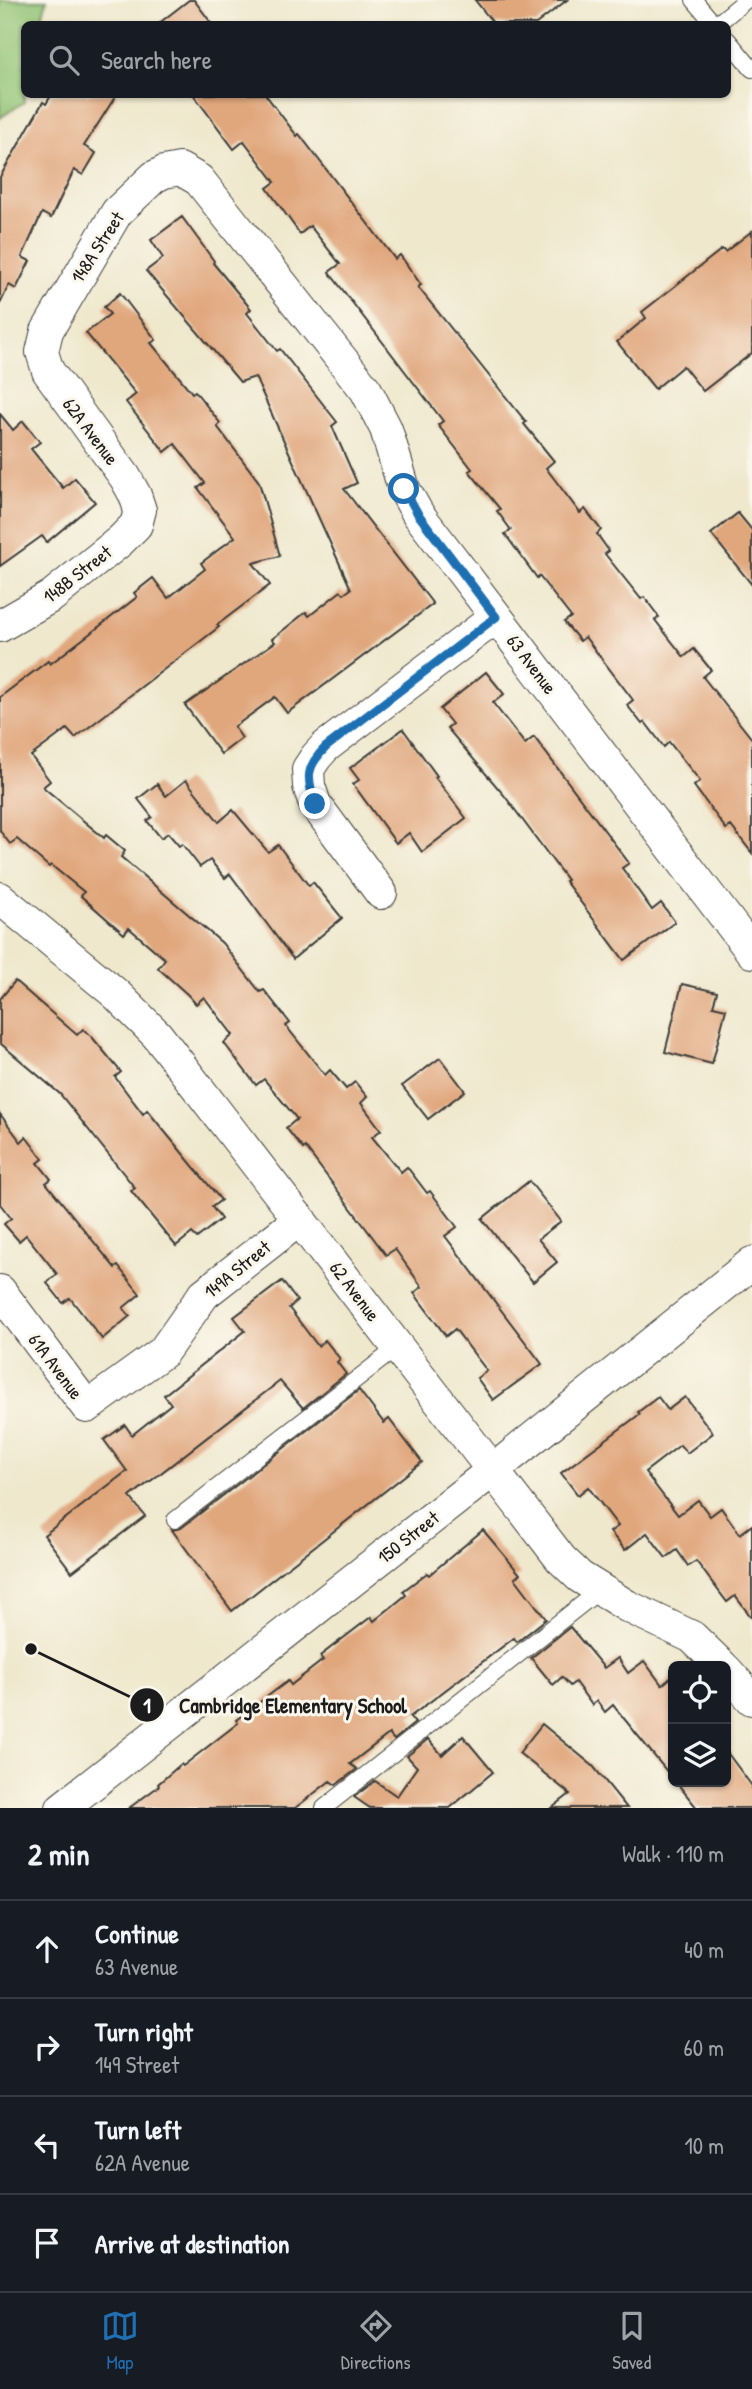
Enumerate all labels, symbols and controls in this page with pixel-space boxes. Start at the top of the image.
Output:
search box [21,21,731,98]
icon: search [45,41,83,79]
text: Search here [101,42,212,77]
street label: 148A Street [64,206,130,288]
street label: 62A Avenue [57,392,125,470]
route start [388,473,419,504]
street label: 148B Street [37,539,117,609]
street label: 63 Avenue [501,629,563,700]
route end [299,788,330,819]
street label: 149A Street [198,1234,276,1304]
street label: 62 Avenue [324,1256,386,1327]
street label: 61A Avenue [23,1328,90,1405]
street label: 150 Street [372,1504,445,1569]
map controls [668,1661,731,1787]
button: locate [668,1661,731,1724]
callout: Cambridge Elementary School [130,1684,421,1726]
text: 1 [143,1691,151,1720]
text: Cambridge Elementary School [179,1691,407,1721]
button: layers [668,1724,731,1787]
text: 2 min [28,1834,90,1874]
text: Walk · 110 m [622,1838,724,1869]
text: Continue [95,1916,179,1951]
icon: ahead [28,1930,66,1968]
text: 40 m [684,1934,724,1965]
text: 63 Avenue [95,1951,178,1982]
text: Turn right [95,2014,193,2049]
icon: right [28,2028,66,2066]
text: 60 m [684,2032,724,2063]
text: 149 Street [95,2049,179,2080]
text: Turn left [95,2112,181,2147]
icon: left [28,2126,66,2164]
text: 10 m [684,2130,724,2161]
text: 62A Avenue [95,2147,190,2178]
icon: arrive [28,2224,66,2262]
text: Arrive at destination [95,2226,290,2261]
tab: Map [101,2307,139,2375]
tab: Directions [341,2307,411,2375]
tab: Saved [612,2307,651,2375]

